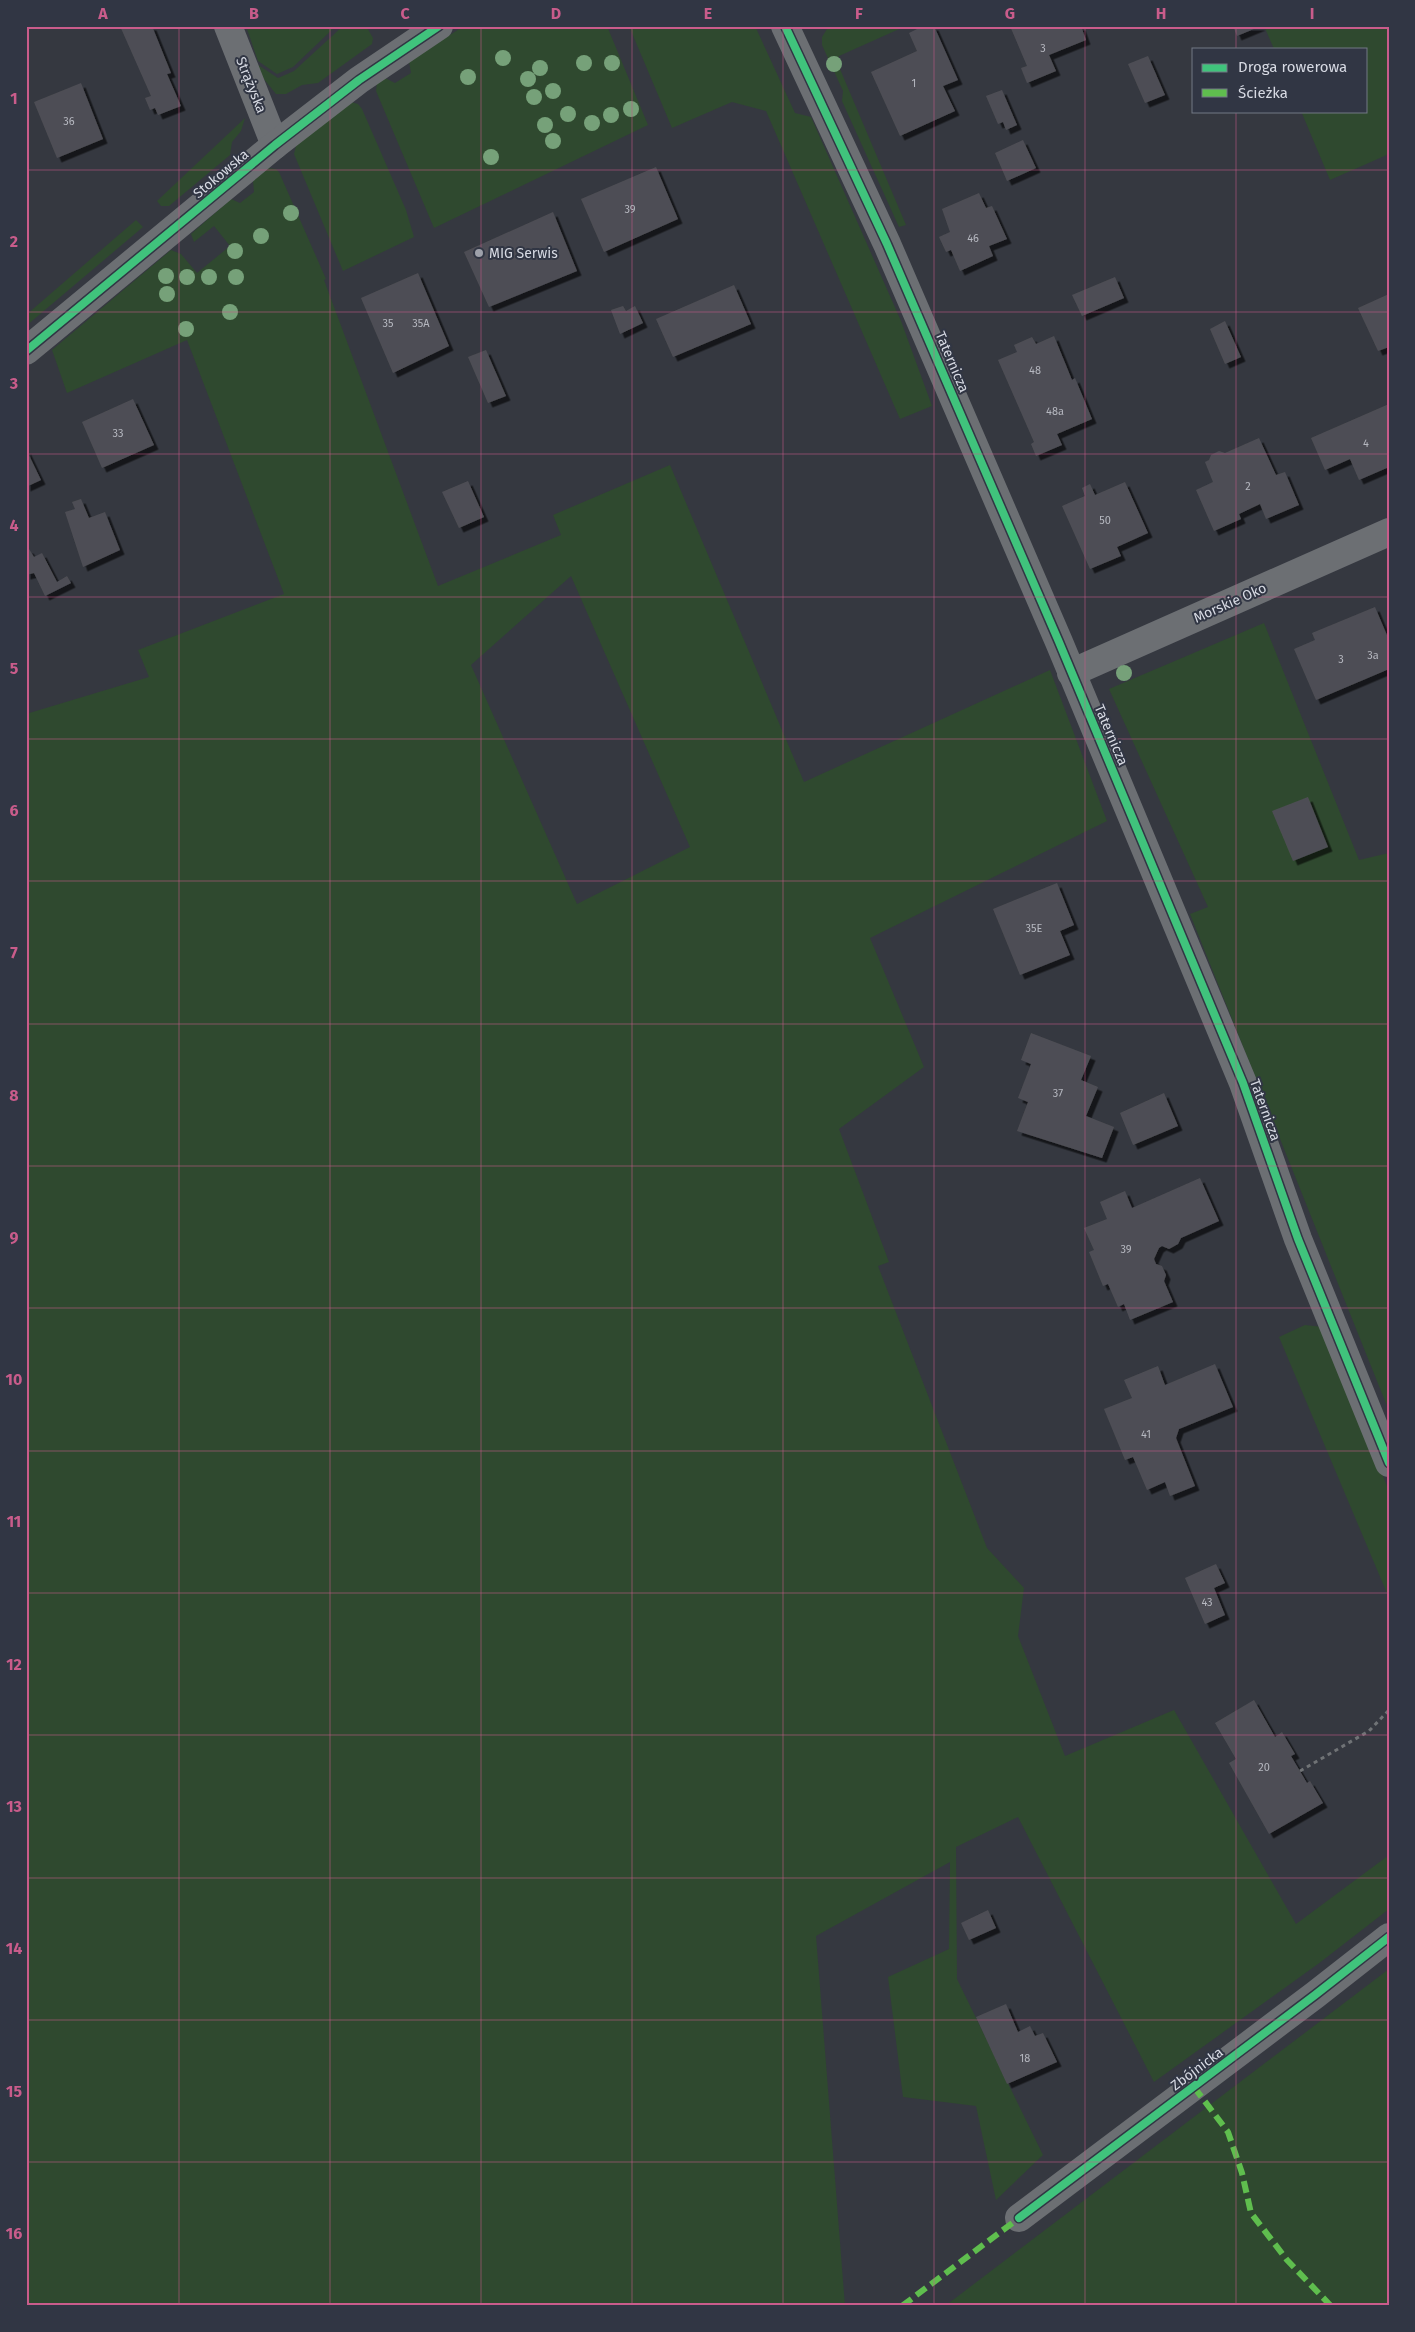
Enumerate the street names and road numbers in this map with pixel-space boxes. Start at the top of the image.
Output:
street label: Strążyska [232,54,270,116]
street label: Stokowska [190,146,252,202]
street label: Taternicza [932,329,972,395]
street label: Morskie Oko [1191,579,1269,627]
street label: Taternicza [1091,702,1131,768]
street label: Taternicza [1246,1077,1284,1143]
street label: Zbójnicka [1167,2044,1227,2094]

